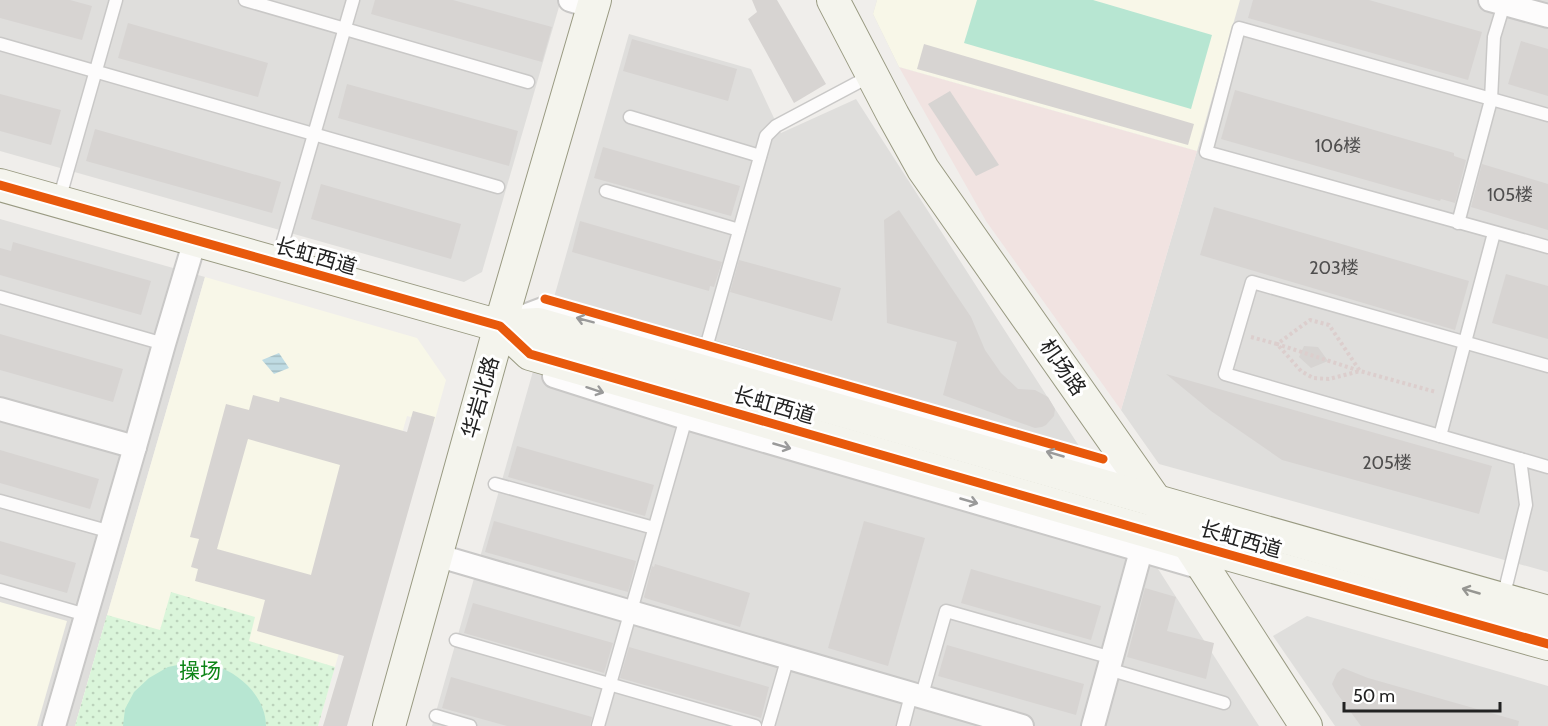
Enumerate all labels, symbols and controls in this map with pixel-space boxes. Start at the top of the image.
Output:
house number: 106楼 [1315,135,1361,157]
house number: 105楼 [1487,184,1533,206]
street label: 长虹西道 [272,232,360,280]
house number: 203楼 [1309,257,1359,279]
one-way arrow [576,313,595,325]
street label: 机场路 [1035,334,1091,400]
street label: 华岩北路 [456,353,504,441]
street label: 长虹西道 [730,381,818,429]
one-way arrow [585,385,604,396]
one-way arrow [772,441,791,452]
one-way arrow [1046,448,1065,459]
house number: 205楼 [1362,452,1412,474]
one-way arrow [959,496,978,507]
street label: 长虹西道 [1197,515,1285,563]
one-way arrow [1462,585,1481,596]
park label: 操场 [179,658,221,683]
scale bar [1344,675,1500,713]
text: 50 m [1353,685,1395,707]

